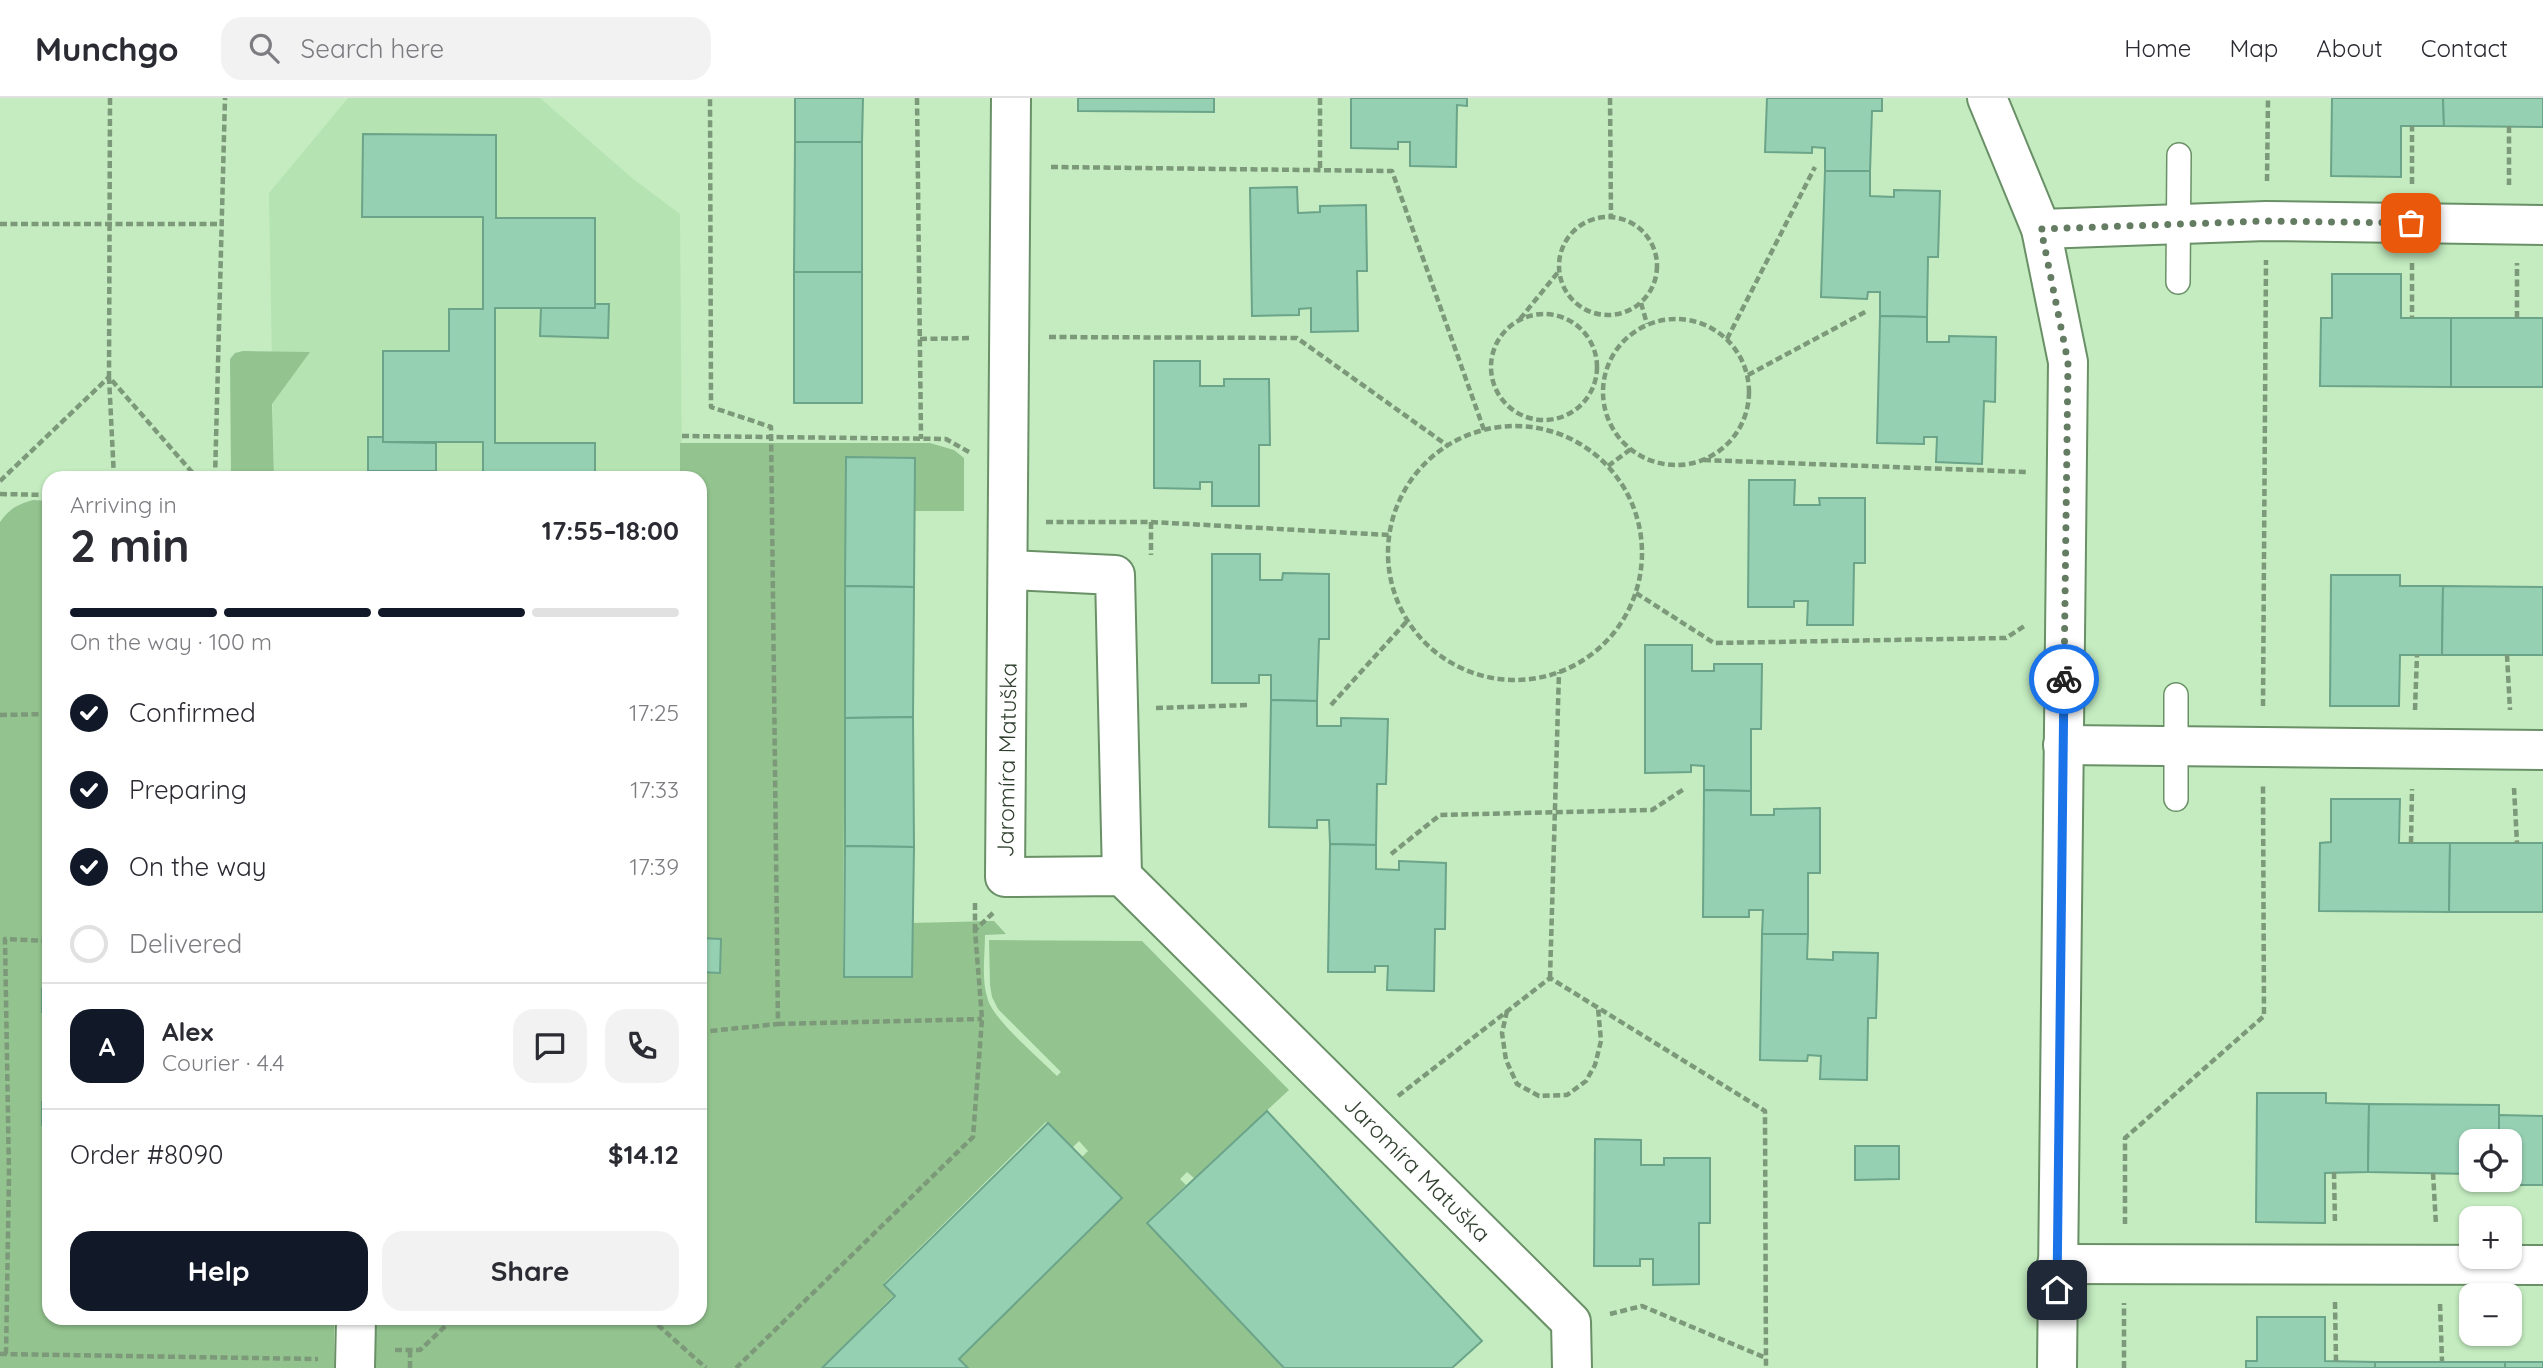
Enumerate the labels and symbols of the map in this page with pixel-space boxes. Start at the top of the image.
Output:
pin [2381,193,2441,253]
courier [2029,644,2099,714]
street label: Jaromíra Matuška [990,662,1023,858]
street label: Jaromíra Matuška [1338,1090,1497,1248]
pin [2027,1260,2087,1320]

